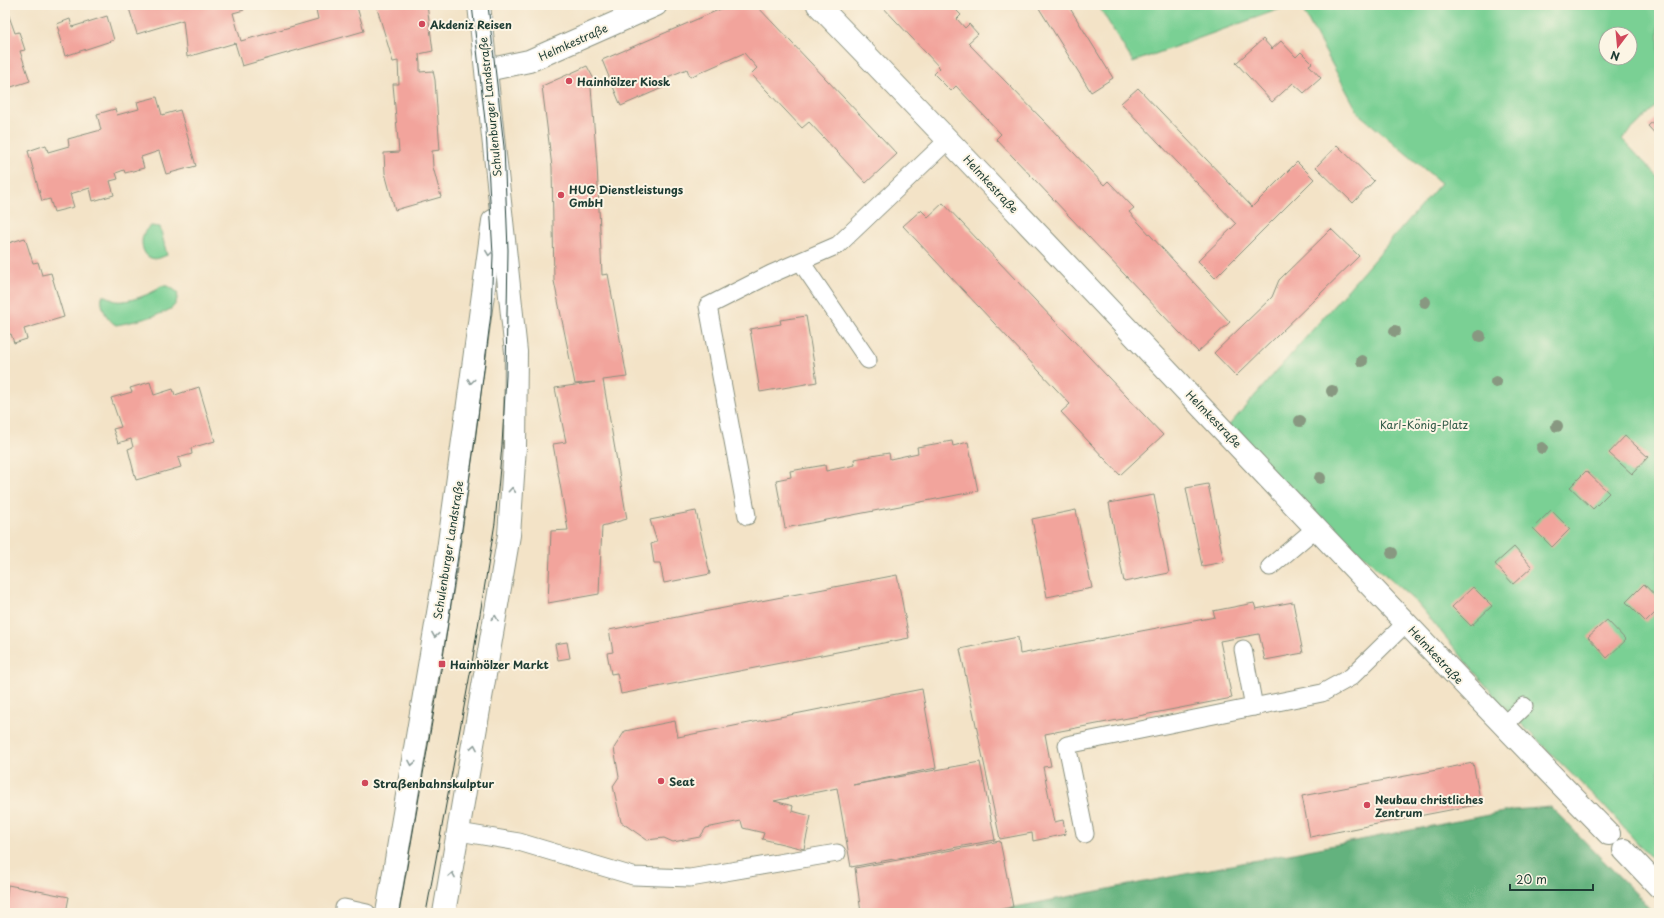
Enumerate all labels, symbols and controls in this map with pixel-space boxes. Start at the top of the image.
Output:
place label: Akdeniz Reisen [429,16,512,33]
marker: Akdeniz Reisen [417,19,427,29]
street label: Helmkestraße [536,19,610,65]
north arrow [1598,26,1638,66]
street label: Schulenburger Landstraße [474,36,506,178]
text: N [1608,47,1622,65]
place label: Hainhölzer Kiosk [577,73,671,90]
marker: Hainhölzer Kiosk [564,76,574,86]
street label: Helmkestraße [960,151,1023,217]
place label: HUG Dienstleistungs GmbH [569,181,684,211]
marker: HUG Dienstleistungs GmbH [556,190,566,200]
one-way arrow [485,250,494,256]
one-way arrow [467,378,476,384]
street label: Helmkestraße [1182,387,1246,452]
park label: Karl-König-Platz [1380,416,1468,433]
street label: Schulenburger Landstraße [429,479,467,621]
one-way arrow [508,487,517,493]
one-way arrow [490,615,499,621]
street label: Helmkestraße [1405,622,1468,688]
one-way arrow [431,632,440,638]
place label: Hainhölzer Markt [450,656,549,673]
marker: Hainhölzer Markt [437,659,447,669]
one-way arrow [469,744,477,750]
one-way arrow [409,760,417,766]
place label: Seat [669,773,695,790]
place label: Straßenbahnskulptur [373,775,494,792]
marker: Seat [656,776,666,786]
marker: Straßenbahnskulptur [360,778,370,788]
place label: Neubau christliches Zentrum [1375,791,1483,821]
marker: Neubau christliches Zentrum [1362,800,1372,810]
scale bar [1510,866,1593,892]
text: 20 m [1516,870,1547,888]
one-way arrow [447,872,455,878]

